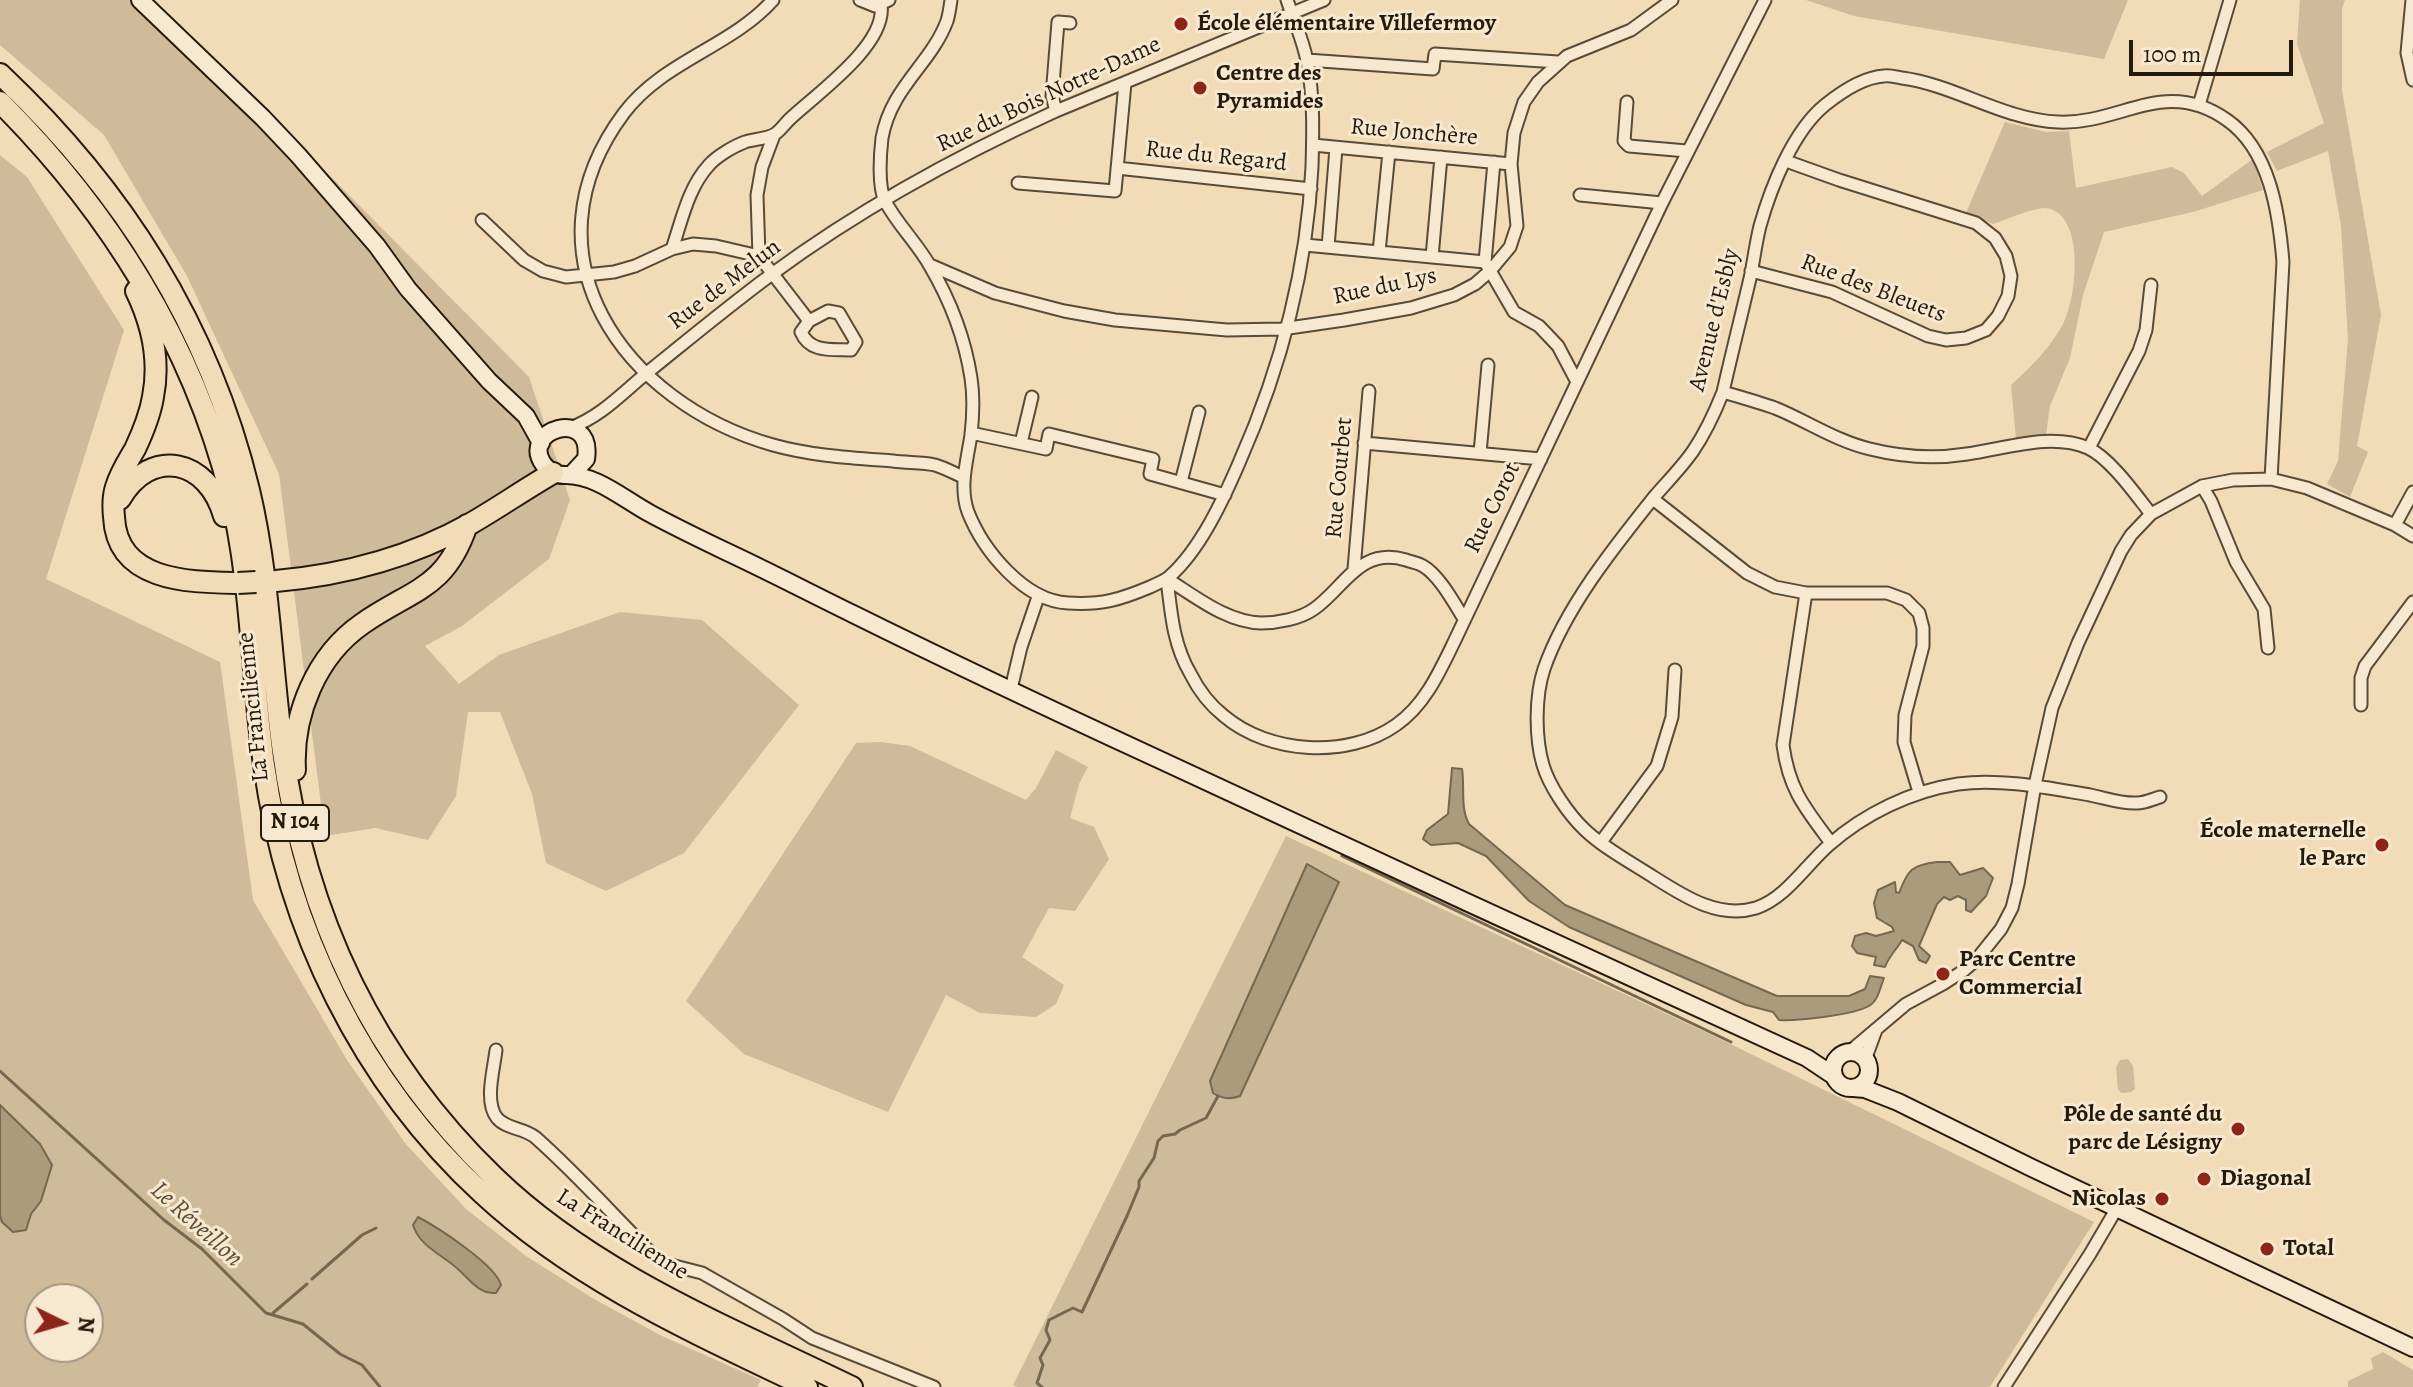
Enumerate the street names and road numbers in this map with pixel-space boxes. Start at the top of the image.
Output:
street label: Rue du Bois Notre-Dame [932,30,1166,160]
street label: Rue Jonchère [1349,113,1479,153]
street label: Rue du Regard [1144,135,1288,179]
street label: Rue de Melun [663,233,787,337]
street label: Avenue d'Esbly [1683,246,1747,394]
street label: Rue des Bleuets [1797,248,1949,330]
street label: Rue du Lys [1331,262,1439,312]
street label: Rue Courbet [1320,416,1360,540]
street label: Rue Corot [1459,458,1527,558]
street label: La Francilienne [232,631,276,783]
road number: N 104 [261,805,329,841]
street label: La Francilienne [551,1183,693,1287]

